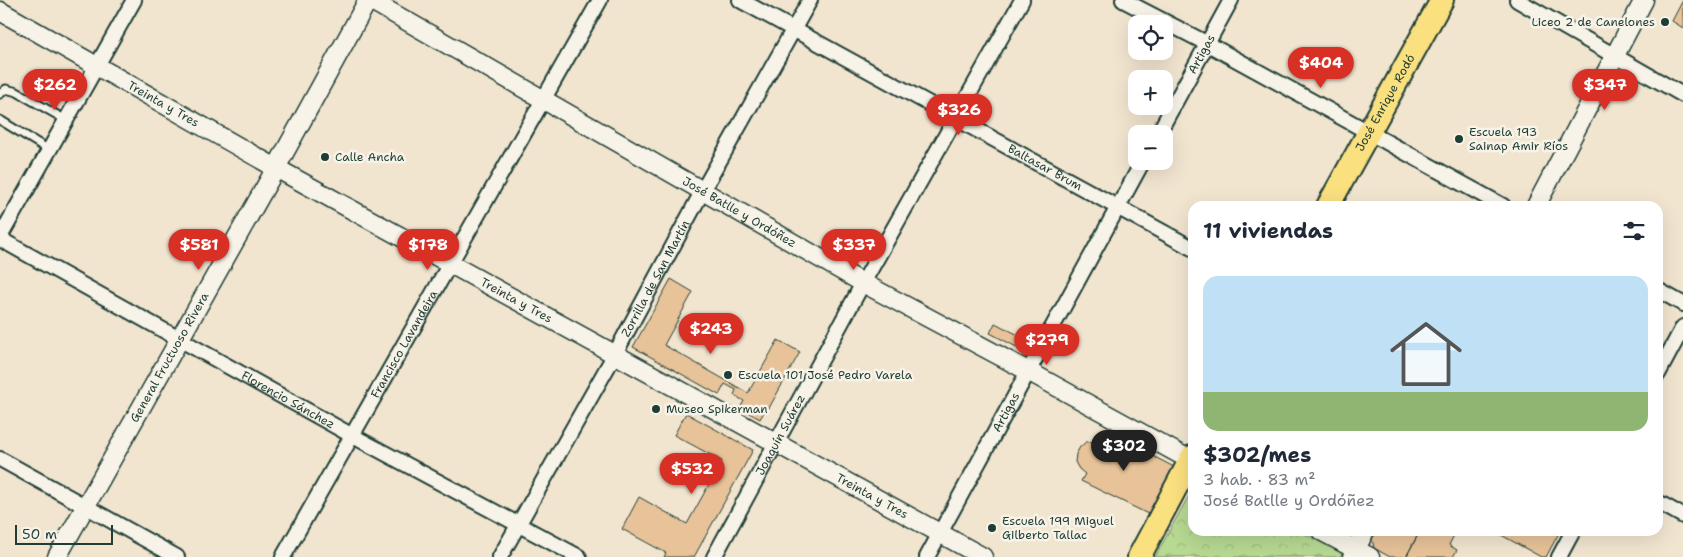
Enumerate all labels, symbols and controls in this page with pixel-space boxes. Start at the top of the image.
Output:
place label: Liceo 2 de Canelones [1532,14,1655,30]
map controls [1128,15,1173,170]
button: locate [1128,15,1173,60]
marker: Liceo 2 de Canelones [1659,16,1671,28]
street label: Artigas [1184,31,1219,77]
pin: $404 [1291,46,1351,89]
street label: José Enrique Rodó [1352,51,1418,154]
text: $404 [1299,52,1343,73]
pin: $262 [25,68,85,111]
pin: $347 [1575,68,1635,111]
button: + [1128,70,1173,115]
text: $262 [33,74,77,95]
text: $347 [1583,74,1627,95]
street label: Treinta y Tres [125,77,202,131]
pin: $326 [929,94,989,136]
text: $326 [937,99,981,120]
place label: Escuela 193 Sainap Amir Ríos [1469,124,1568,154]
button: − [1128,125,1173,170]
marker: Escuela 193 Sainap Amir Ríos [1453,133,1465,145]
street label: Baltasar Brum [1005,140,1085,194]
place label: Calle Ancha [335,149,405,165]
marker: Calle Ancha [319,151,331,163]
street label: José Batlle y Ordóñez [680,173,799,251]
street label: Zorrilla de San Martín [618,217,693,340]
text: 11 viviendas [1203,217,1333,245]
icon: filters [1620,217,1648,245]
pin: $581 [169,228,229,271]
pin: $178 [398,228,458,271]
pin: $337 [824,228,884,271]
text: $581 [179,234,219,255]
text: $178 [408,234,448,255]
text: $337 [832,234,876,255]
street label: Treinta y Tres [478,274,555,327]
street label: Francisco Lavandeira [367,287,442,401]
street label: General Fructuoso Rivera [126,289,213,425]
icon: home [1381,309,1471,399]
pin: $243 [681,312,741,355]
text: $243 [690,318,732,339]
pin: $279 [1017,324,1077,366]
text: $279 [1025,329,1069,350]
street label: Florencio Sánchez [239,367,338,432]
place label: Escuela 101 José Pedro Varela [738,367,913,383]
marker: Escuela 101 José Pedro Varela [722,369,734,381]
street label: Artigas [989,389,1023,435]
street label: Joaquín Suárez [752,392,809,478]
place label: Museo Spikerman [666,401,768,417]
marker: Museo Spikerman [650,403,662,415]
pin: $302 [1094,430,1154,472]
text: $302 [1102,435,1146,456]
text: $302/mes [1203,441,1311,469]
pin: $532 [662,452,722,495]
text: $532 [671,458,713,479]
text: 3 hab. · 83 m² [1203,469,1316,490]
street label: Treinta y Tres [833,470,911,522]
text: José Batlle y Ordóñez [1203,490,1375,511]
place label: Escuela 199 Miguel Gilberto Tallac [1002,513,1114,543]
scale bar [15,522,112,545]
marker: Escuela 199 Miguel Gilberto Tallac [986,522,998,534]
text: 50 m [22,525,57,543]

